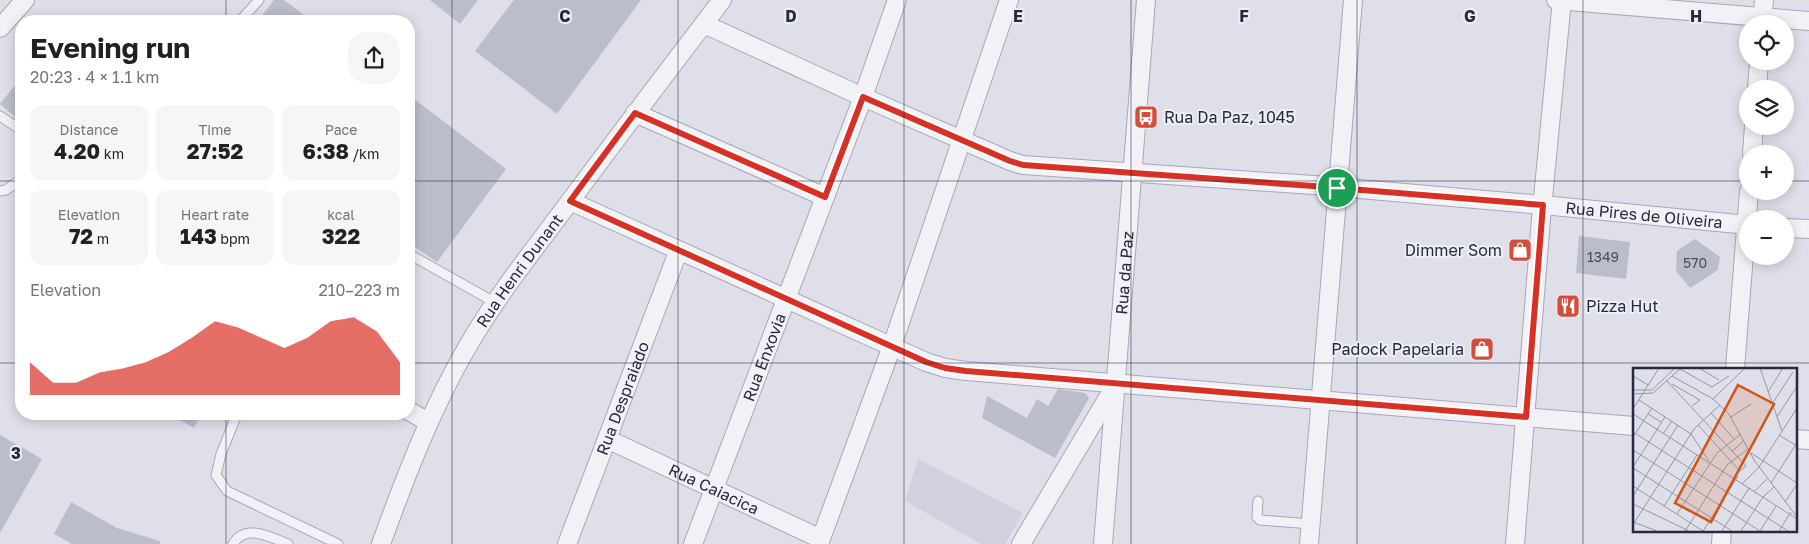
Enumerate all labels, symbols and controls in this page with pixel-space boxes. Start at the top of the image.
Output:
text: C [559,6,571,26]
text: D [785,6,797,26]
text: E [1013,6,1023,26]
text: F [1239,6,1249,26]
text: G [1464,6,1476,26]
text: H [1690,6,1702,26]
map controls [1739,15,1794,265]
button: locate [1739,15,1794,70]
text: Evening run [30,31,190,64]
button: share [348,32,400,84]
text: 20:23 · 4 × 1.1 km [30,67,160,87]
button: layers [1739,80,1794,135]
bus stop icon: Rua Da Paz, 1045 [1133,104,1159,130]
place label: Rua Da Paz, 1045 [1164,107,1295,127]
text: Distance [60,121,118,138]
text: Time [199,121,231,138]
text: Pace [325,121,357,138]
text: 4.20 [54,138,100,164]
text: 27:52 [187,138,243,164]
text: 6:38 [303,138,349,164]
text: km [100,145,124,162]
text: /km [349,145,379,162]
button: + [1739,145,1794,200]
pin [1316,167,1358,209]
icon: arrive [1323,174,1351,202]
street label: Rua Pires de Oliveira [1565,197,1724,232]
text: Elevation [58,206,120,223]
text: Heart rate [181,206,249,223]
text: kcal [327,206,355,223]
street label: Rua Henri Dunant [472,210,567,331]
button: − [1739,210,1794,265]
text: 72 [69,223,93,249]
text: 143 [180,223,217,249]
text: 322 [322,223,360,249]
text: m [93,230,109,247]
text: bpm [217,230,250,247]
street label: Rua da Paz [1111,230,1138,315]
shop icon: Dimmer Som [1507,237,1533,263]
place label: Dimmer Som [1405,240,1502,260]
house number: 1349 [1587,248,1619,265]
house number: 570 [1683,254,1707,271]
text: Elevation [30,280,101,300]
text: 210–223 m [318,280,400,300]
restaurant icon: Pizza Hut [1555,293,1581,319]
place label: Pizza Hut [1586,296,1659,316]
street label: Rua Enxovia [738,310,790,404]
shop icon: Padock Papelaria [1469,336,1495,362]
street label: Rua Despraiado [592,339,653,458]
place label: Padock Papelaria [1331,339,1464,359]
inset map [1633,368,1796,532]
text: 3 [11,443,21,463]
street label: Rua Caiacica [666,459,762,519]

